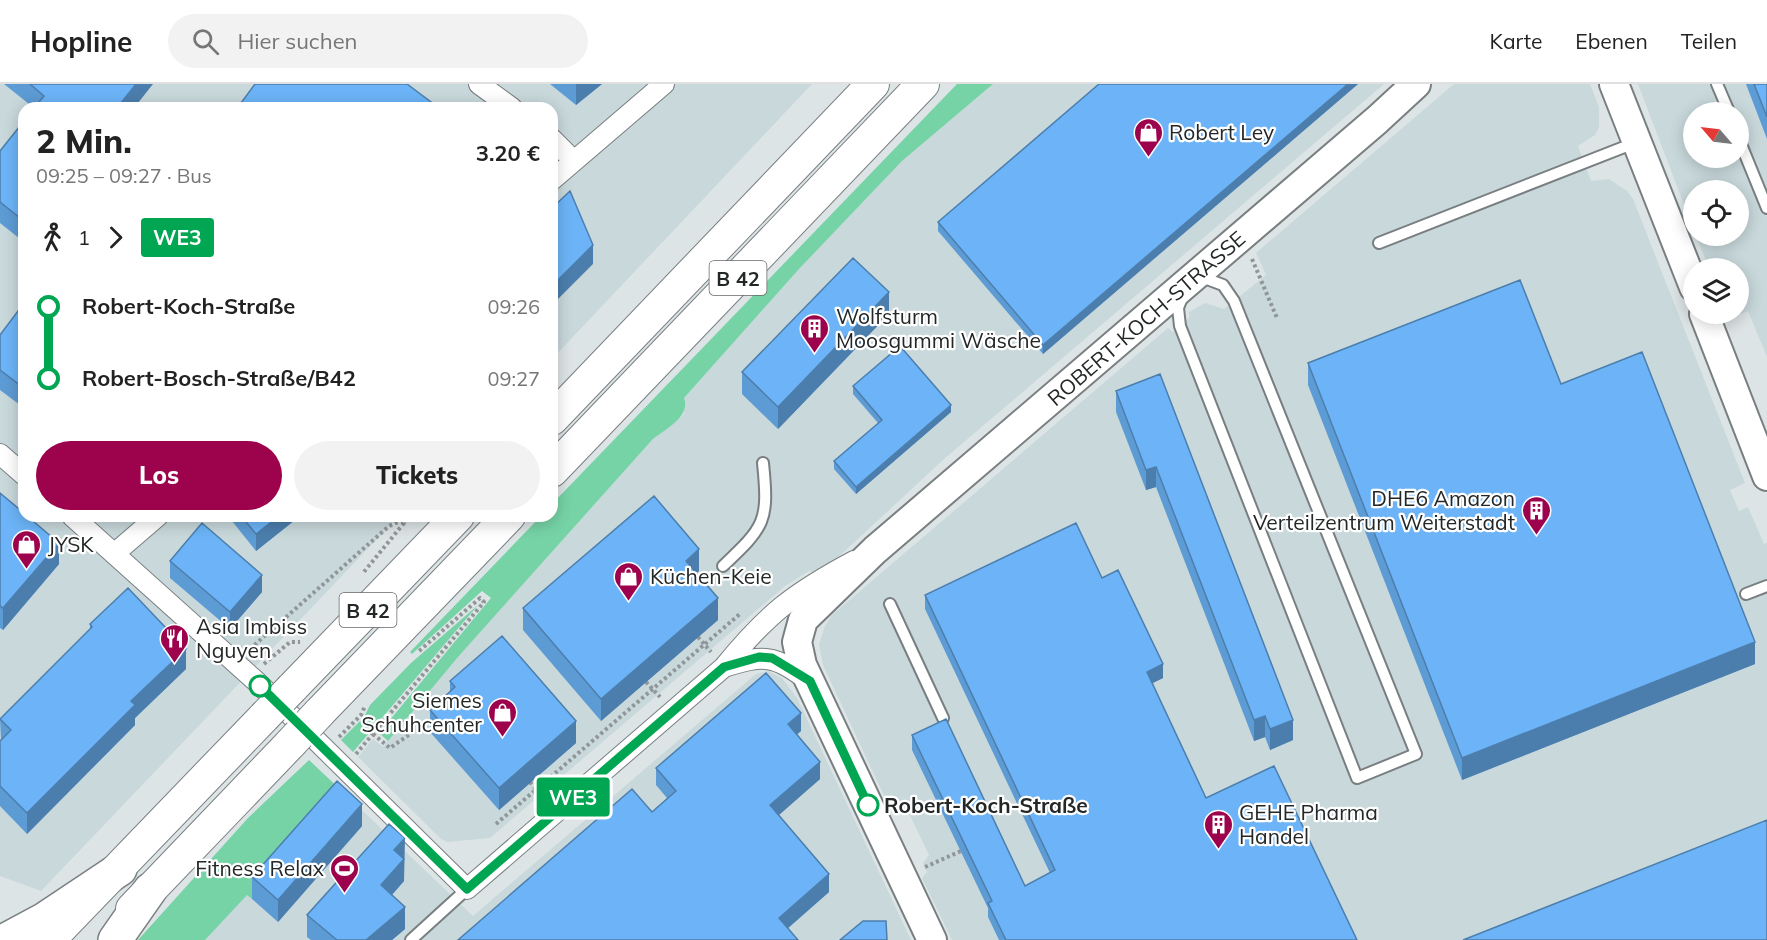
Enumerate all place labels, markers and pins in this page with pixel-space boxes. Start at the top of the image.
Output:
shop icon: Robert Ley [1132,116,1164,158]
place label: Robert Ley [1169,119,1274,145]
place label: Wolfsturm Moosgummi Wäsche [836,303,1041,353]
building icon: Wolfsturm Moosgummi Wäsche [799,312,831,354]
place label: DHE6 Amazon Verteilzentrum Weiterstadt [1253,485,1515,535]
building icon: DHE6 Amazon Verteilzentrum Weiterstadt [1520,494,1552,536]
shop icon: JYSK [11,528,43,570]
place label: JYSK [48,531,94,557]
shop icon: Küchen-Keie [613,560,645,602]
place label: Küchen-Keie [650,563,772,589]
place label: Asia Imbiss Nguyen [196,613,307,663]
restaurant icon: Asia Imbiss Nguyen [159,622,191,664]
unlabelled marker [249,675,271,697]
place label: Siemes Schuhcenter [362,687,482,737]
shop icon: Siemes Schuhcenter [487,696,519,738]
place label: Robert-Koch-Straße [884,792,1088,818]
marker: Robert-Koch-Straße [857,794,879,816]
place label: GEHE Pharma Handel [1239,799,1378,849]
building icon: GEHE Pharma Handel [1202,808,1234,850]
sports icon: Fitness Relax [329,852,361,894]
place label: Fitness Relax [195,855,324,881]

